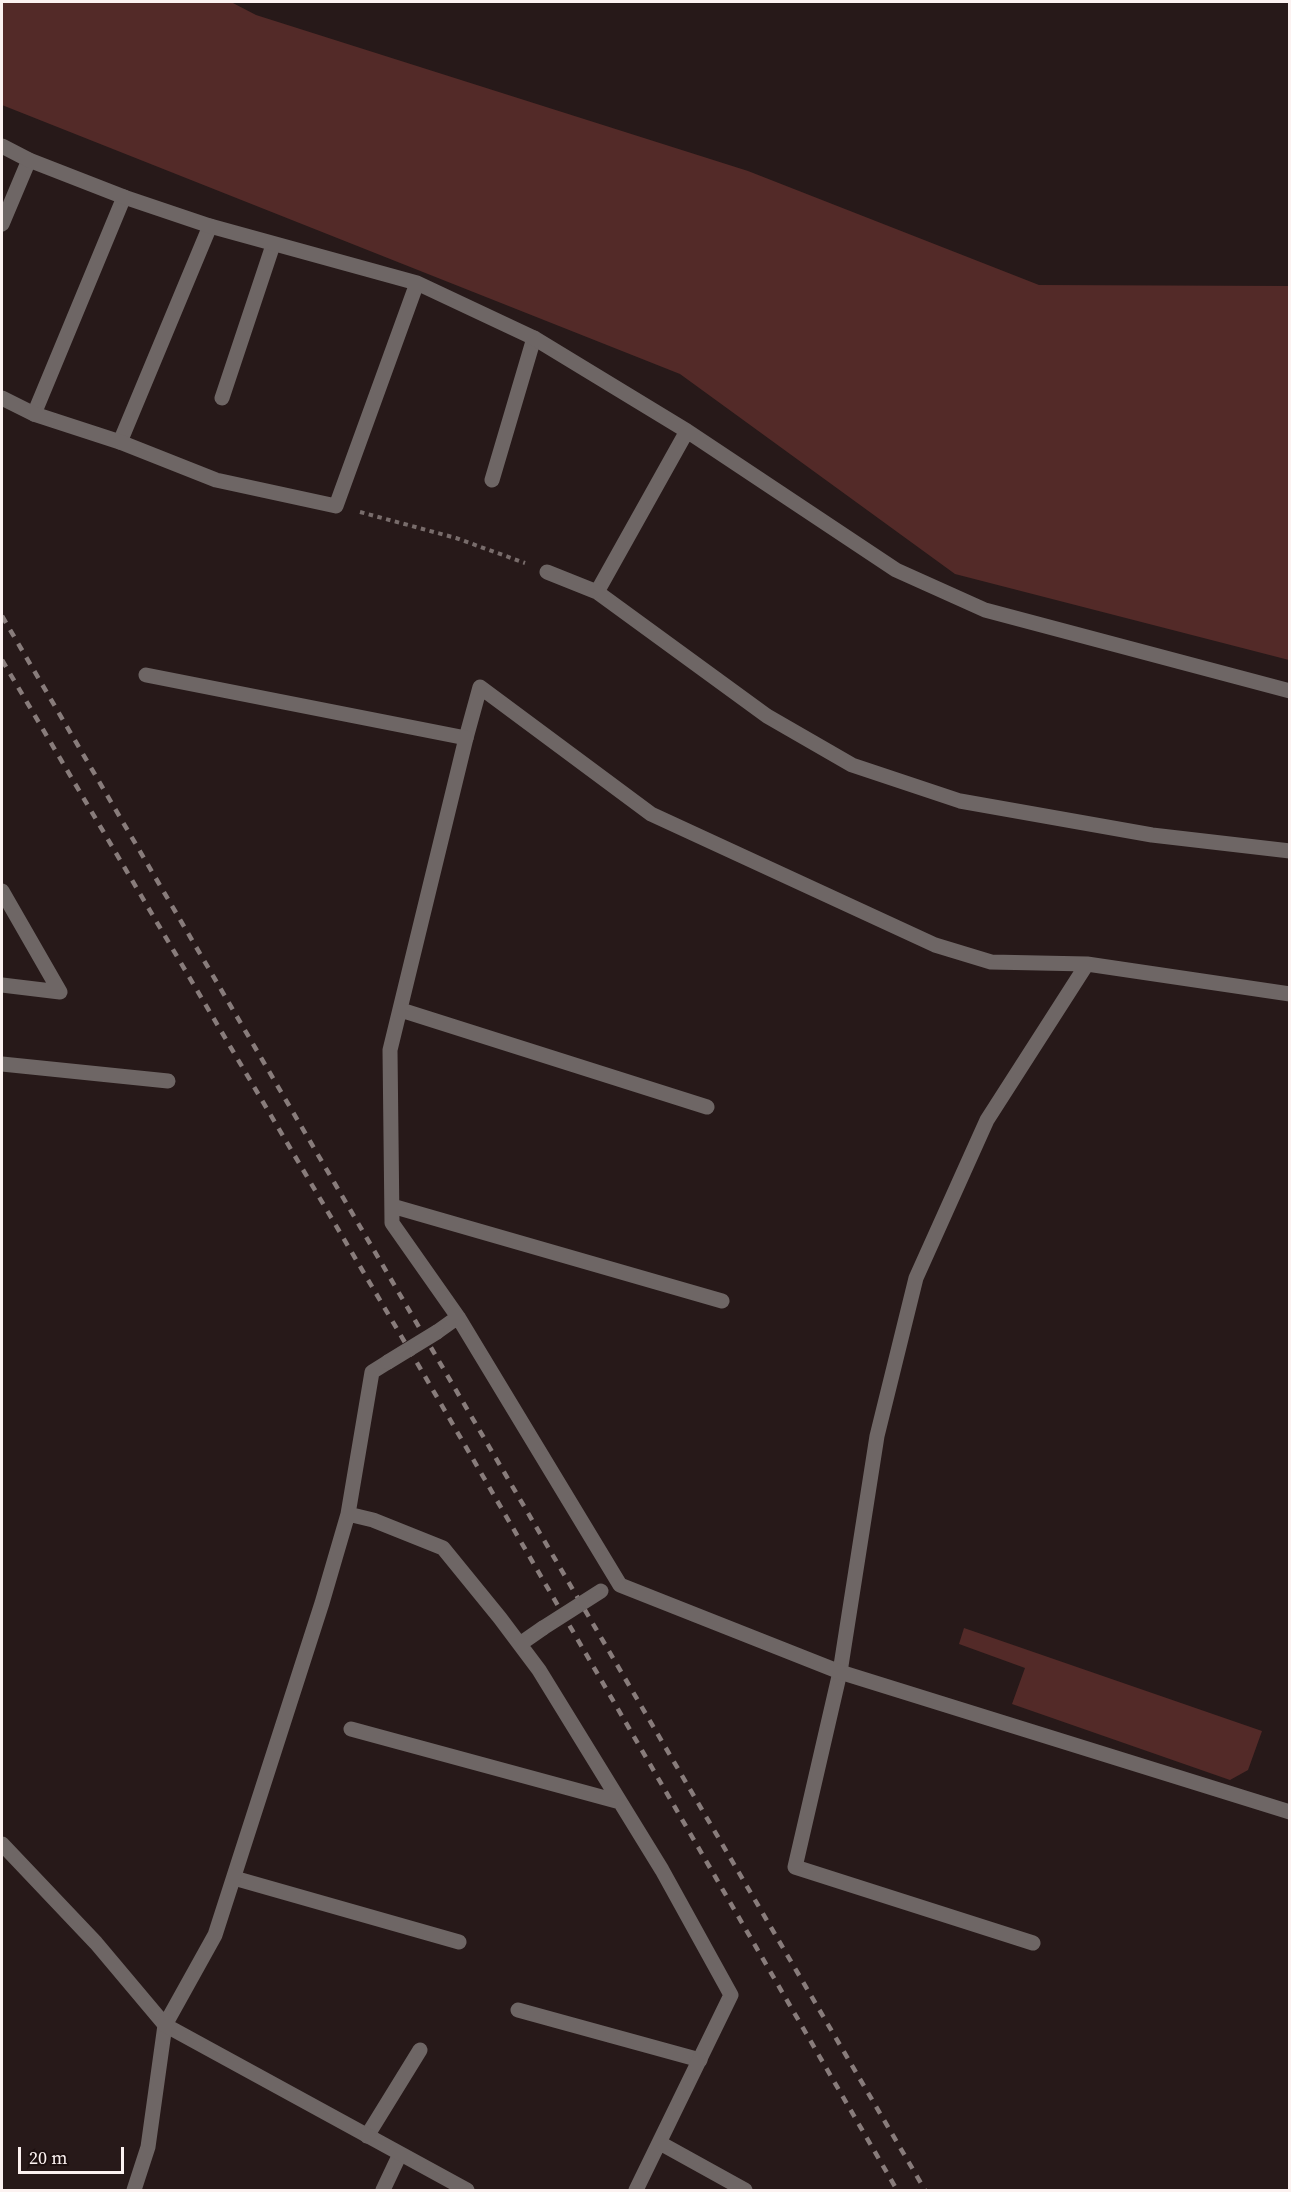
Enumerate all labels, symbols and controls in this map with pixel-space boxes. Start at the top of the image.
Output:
scale bar [21,2135,128,2173]
text: 20 m [29,2145,67,2170]

